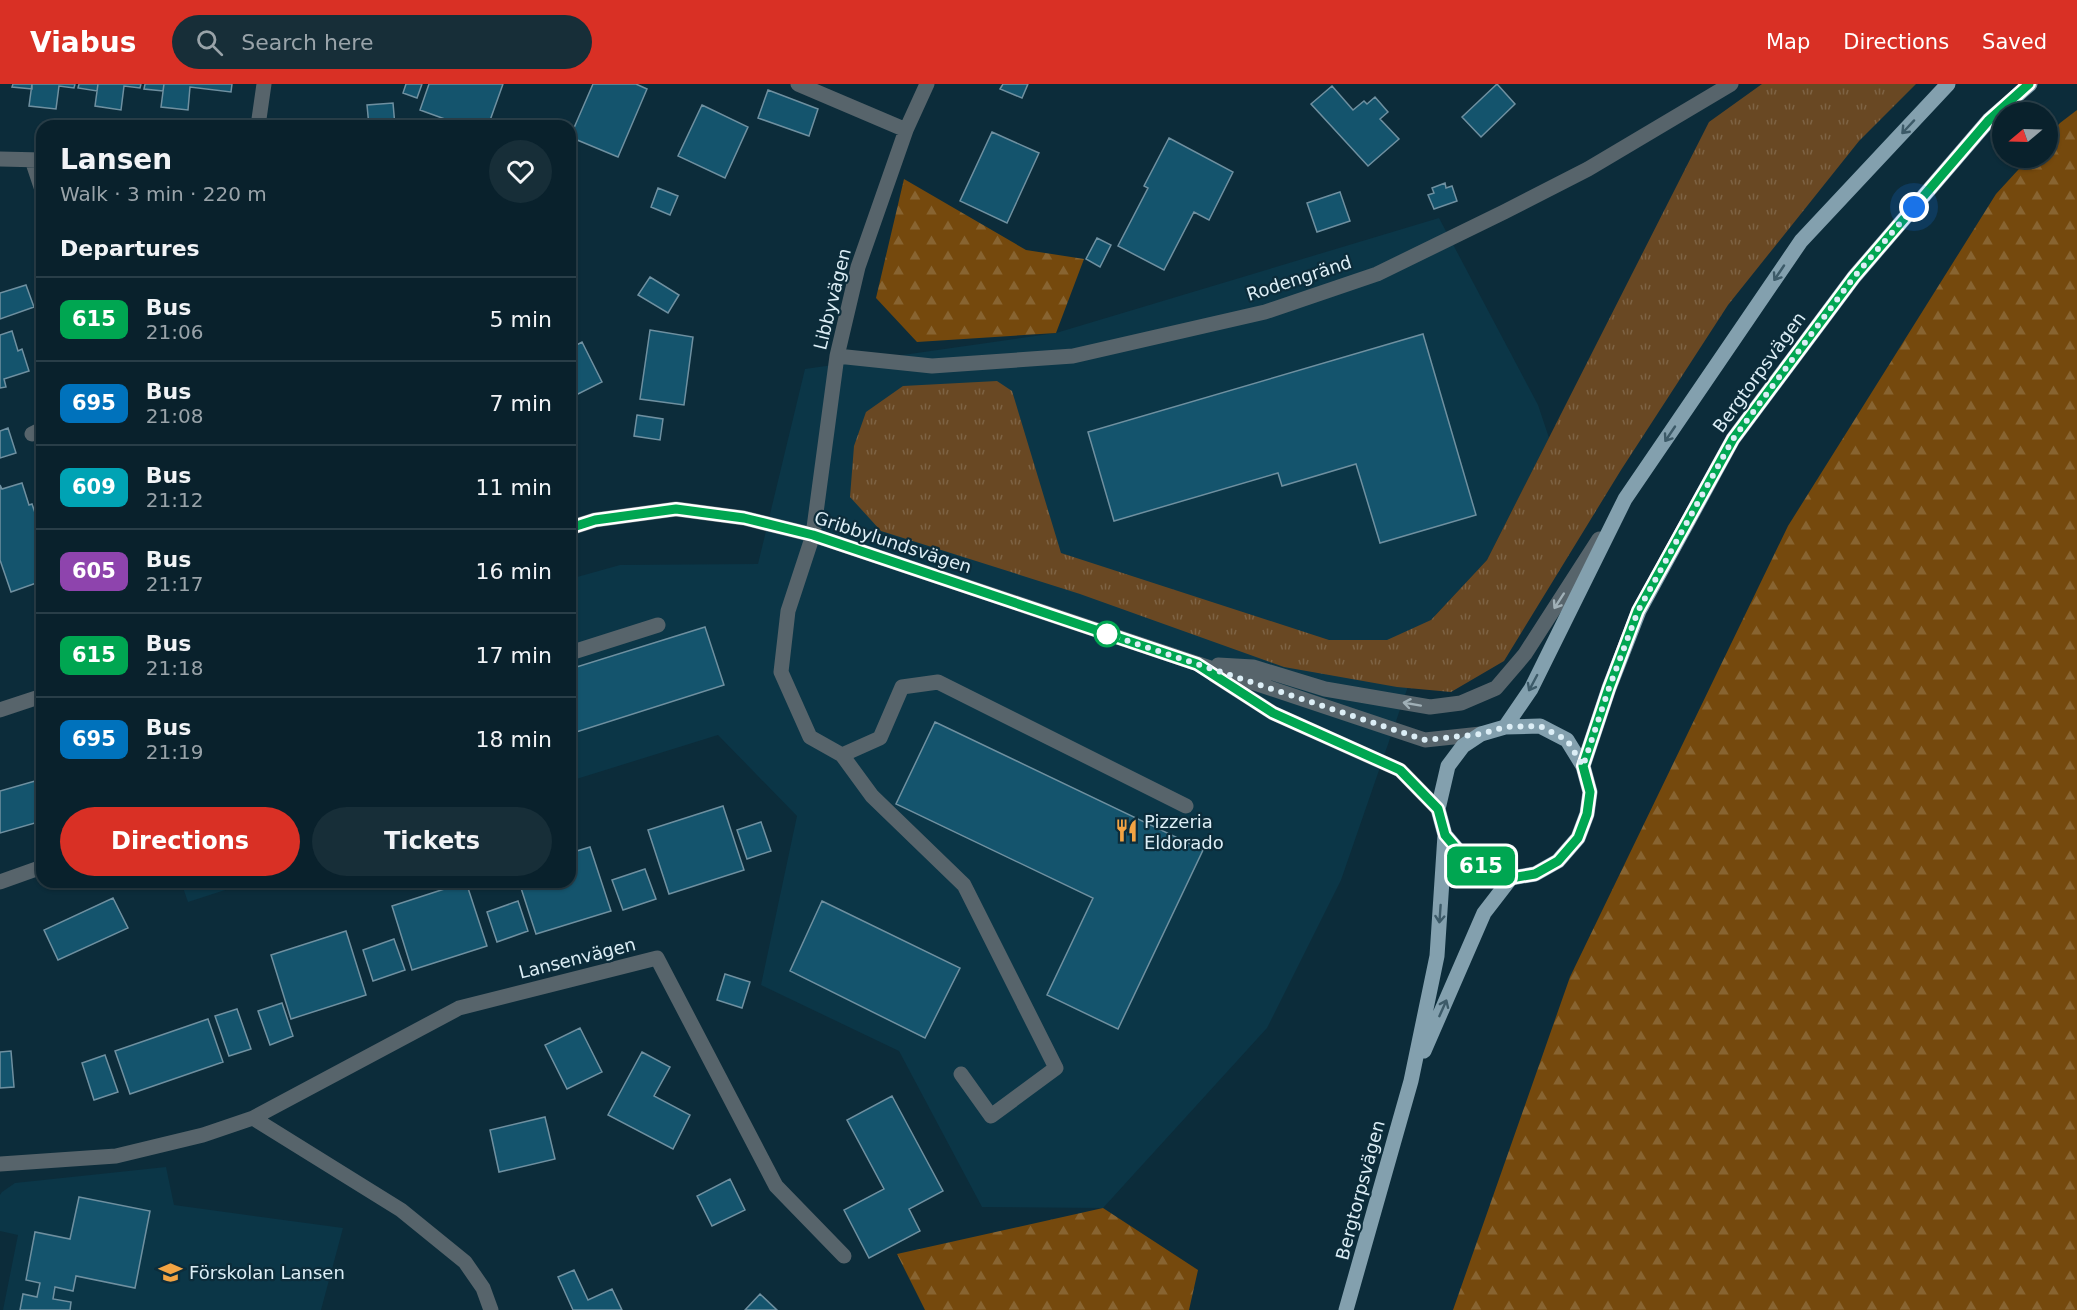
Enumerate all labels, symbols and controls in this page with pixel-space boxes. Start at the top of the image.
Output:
search box [172,15,592,69]
text: Viabus [30,26,136,59]
icon: search [193,26,226,59]
text: Search here [241,30,373,55]
text: Map [1766,30,1810,54]
text: Directions [1843,30,1949,54]
text: Saved [1982,30,2047,54]
north arrow [1992,102,2058,168]
map controls [1992,102,2058,168]
one-way arrow [1901,119,1915,134]
button: heart [489,140,552,203]
text: Lansen [60,143,172,176]
text: Walk · 3 min · 220 m [60,182,267,206]
your location [1899,192,1929,222]
text: Departures [60,236,200,261]
street label: Libbyvägen [809,246,855,352]
street label: Rodengränd [1244,251,1354,305]
one-way arrow [1773,264,1786,281]
text: Bus [146,295,191,320]
text: 615 [72,307,116,331]
text: 5 min [490,307,552,332]
street label: Bergtorpsvägen [1708,308,1810,436]
text: 21:06 [146,320,203,344]
text: Bus [146,379,191,404]
text: 695 [72,391,116,415]
text: 7 min [490,391,552,416]
text: 21:08 [146,404,203,428]
one-way arrow [1664,425,1676,441]
text: Bus [146,463,191,488]
text: 609 [72,475,116,499]
text: 11 min [476,475,552,500]
text: 21:12 [146,488,203,512]
street label: Gribbylundsvägen [812,507,974,577]
text: Bus [146,547,191,572]
text: 605 [72,559,116,583]
text: 16 min [476,559,552,584]
text: 21:17 [146,572,203,596]
one-way arrow [1553,592,1565,609]
unlabelled marker [1094,621,1120,647]
text: Bus [146,631,191,656]
text: 615 [72,643,116,667]
text: 17 min [476,643,552,668]
text: 21:18 [146,656,203,680]
one-way arrow [1527,673,1538,691]
one-way arrow [1403,698,1423,709]
text: Bus [146,715,191,740]
text: 695 [72,727,116,751]
text: 18 min [476,727,552,752]
text: 21:19 [146,740,203,764]
button: Directions [60,807,300,876]
button: Tickets [312,807,552,876]
place label: Pizzeria Eldorado [1144,811,1224,853]
restaurant icon: Pizzeria Eldorado [1113,818,1139,844]
line badge: 615 [1446,846,1516,886]
text: 615 [1459,854,1503,878]
one-way arrow [1434,904,1445,924]
street label: Lansenvägen [516,933,638,983]
one-way arrow [1438,999,1449,1018]
street label: Bergtorpsvägen [1331,1118,1389,1262]
school or university icon: Förskolan Lansen [158,1259,184,1285]
place label: Förskolan Lansen [189,1262,345,1283]

